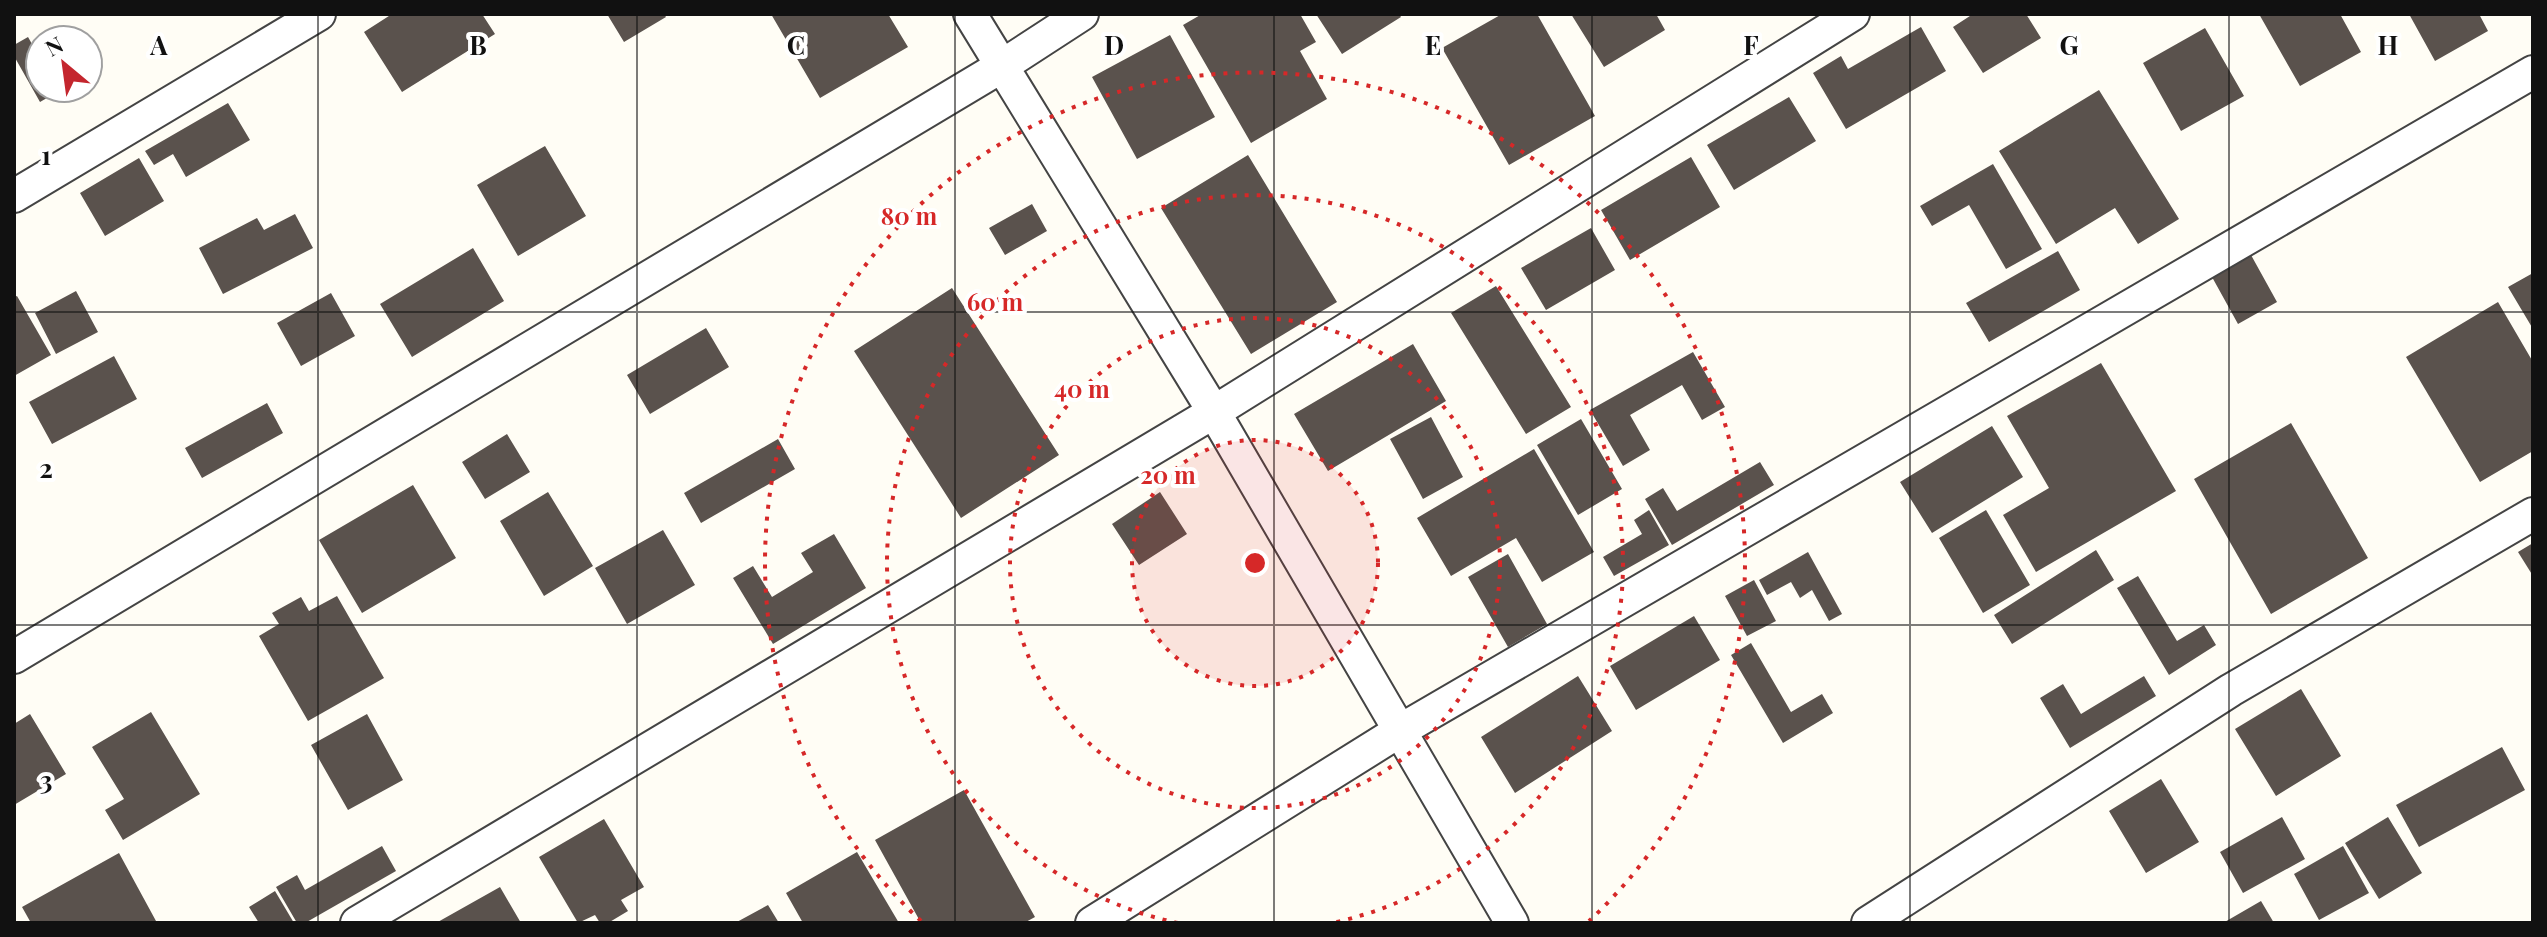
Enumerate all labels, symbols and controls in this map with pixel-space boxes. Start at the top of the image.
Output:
north arrow [24,24,104,104]
text: A [149,27,168,62]
text: B [469,27,487,62]
text: C [787,27,805,62]
text: D [1104,27,1124,62]
text: E [1425,27,1441,62]
text: F [1743,27,1759,62]
text: G [2059,27,2079,62]
text: H [2378,27,2398,62]
text: N [40,29,68,63]
text: 1 [41,137,51,172]
text: 80 m [881,199,937,231]
text: 60 m [967,285,1023,317]
text: 40 m [1054,372,1110,404]
text: 2 [39,450,53,485]
text: 20 m [1140,458,1196,490]
centre of rings [1241,549,1269,577]
text: 3 [40,762,52,797]

